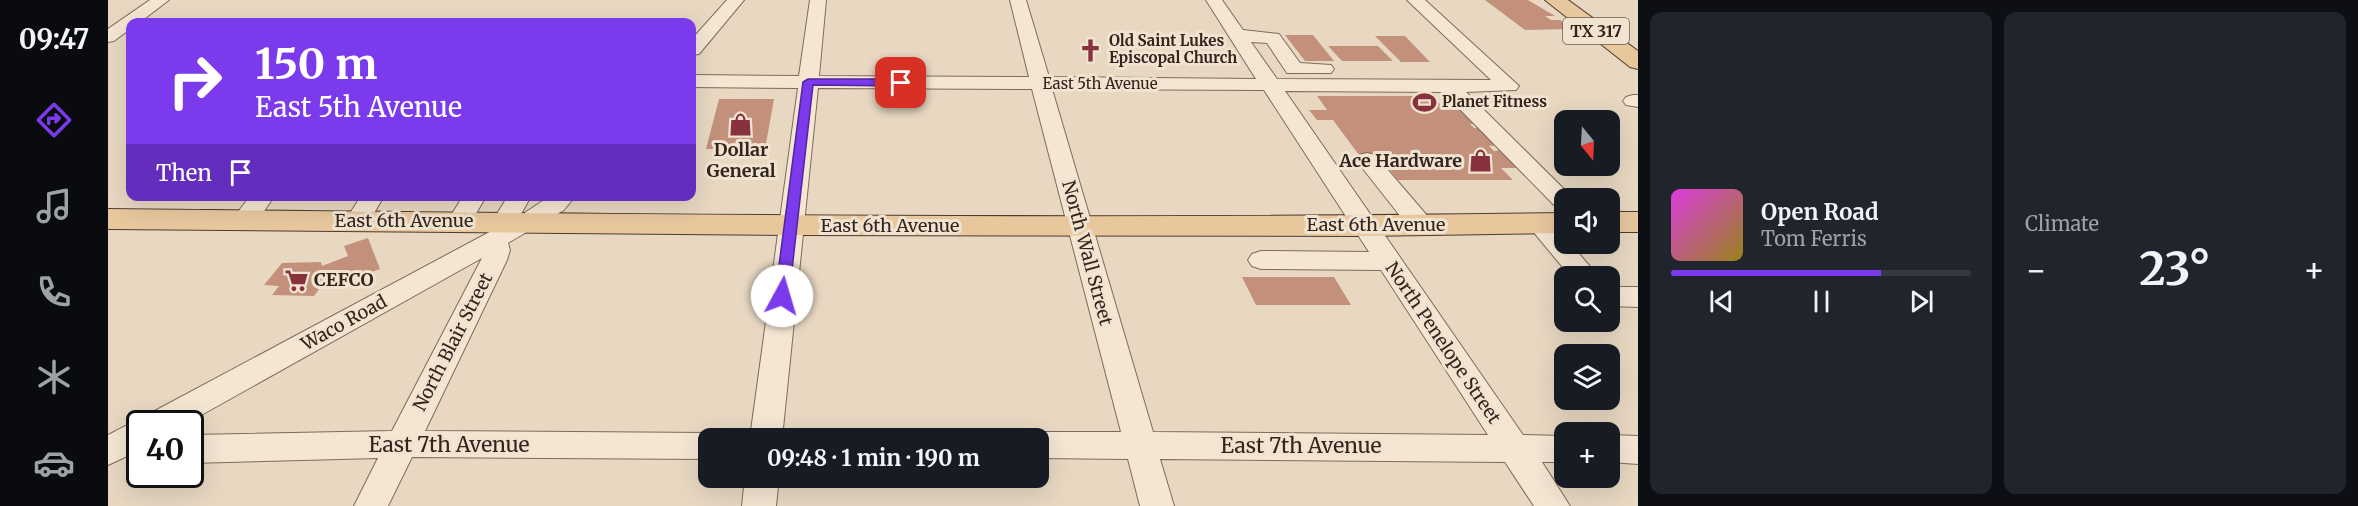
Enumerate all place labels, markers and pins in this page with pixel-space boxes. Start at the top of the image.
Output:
place label: Old Saint Lukes Episcopal Church [1109,31,1237,67]
church icon: Old Saint Lukes Episcopal Church [1078,37,1104,63]
pin [875,57,926,108]
sports icon: Planet Fitness [1411,89,1437,115]
place label: Planet Fitness [1442,92,1547,111]
shop icon: Dollar General [728,111,754,137]
place label: Dollar General [706,138,776,182]
shop icon: Ace Hardware [1467,148,1493,174]
place label: Ace Hardware [1338,149,1462,172]
supermarket icon: CEFCO [283,267,309,293]
place label: CEFCO [314,268,374,291]

